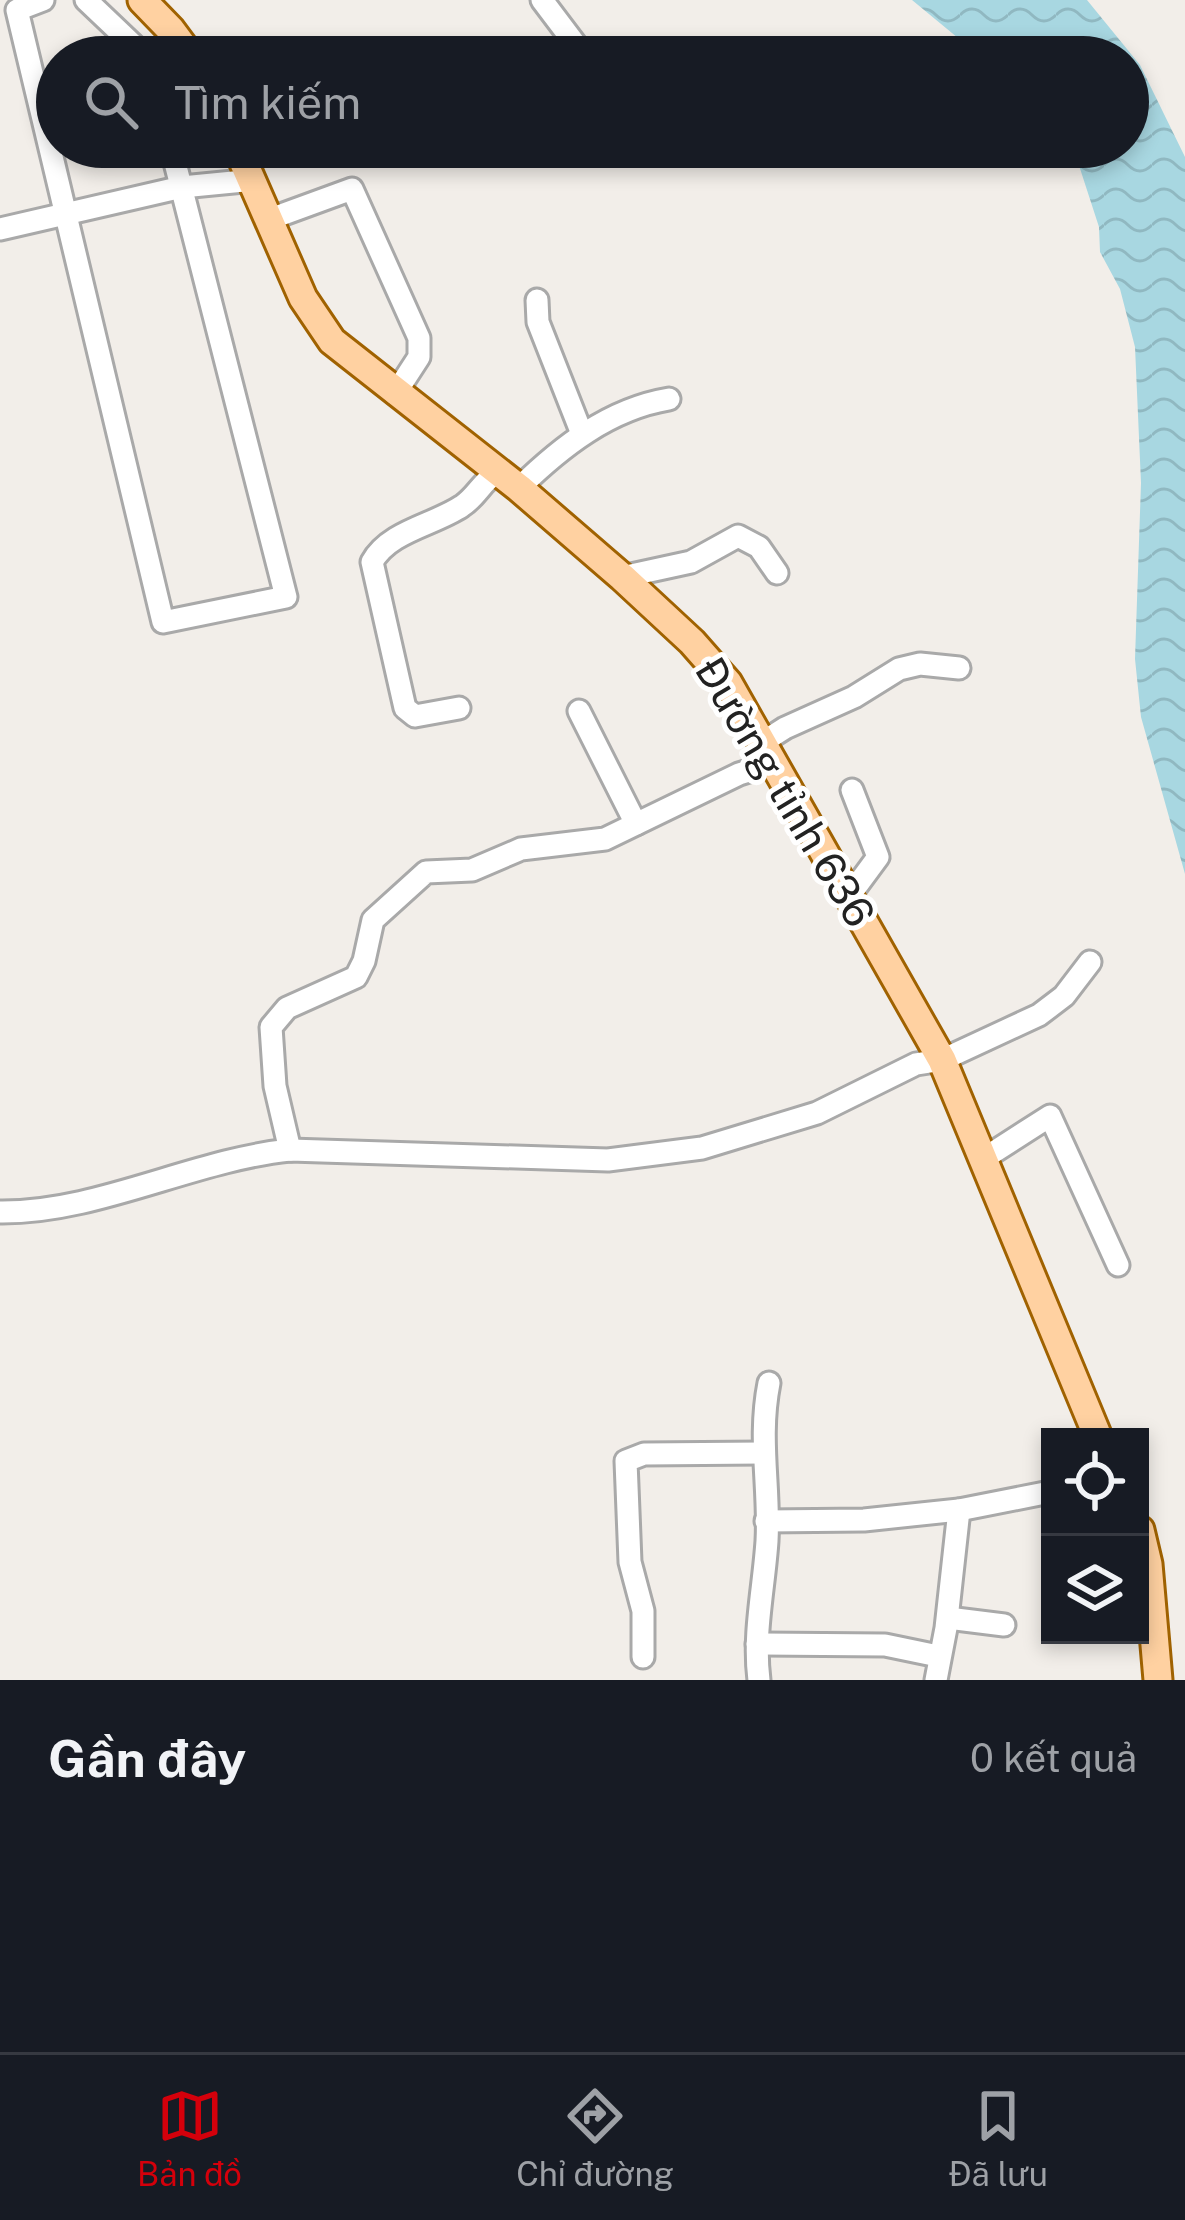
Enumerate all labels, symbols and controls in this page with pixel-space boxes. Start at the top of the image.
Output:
search box [36,36,1149,168]
icon: search [78,69,144,135]
text: Tìm kiếm [174,76,361,129]
street label: Đường tỉnh 636 [686,648,885,935]
map controls [1041,1428,1149,1644]
button: locate [1041,1428,1149,1536]
button: layers [1041,1536,1149,1644]
text: Gần đây [48,1729,246,1788]
text: 0 kết quả [970,1735,1137,1781]
tab: Bản đồ [137,2083,242,2193]
tab: Chỉ đường [516,2083,674,2193]
tab: Đã lưu [948,2083,1048,2193]

